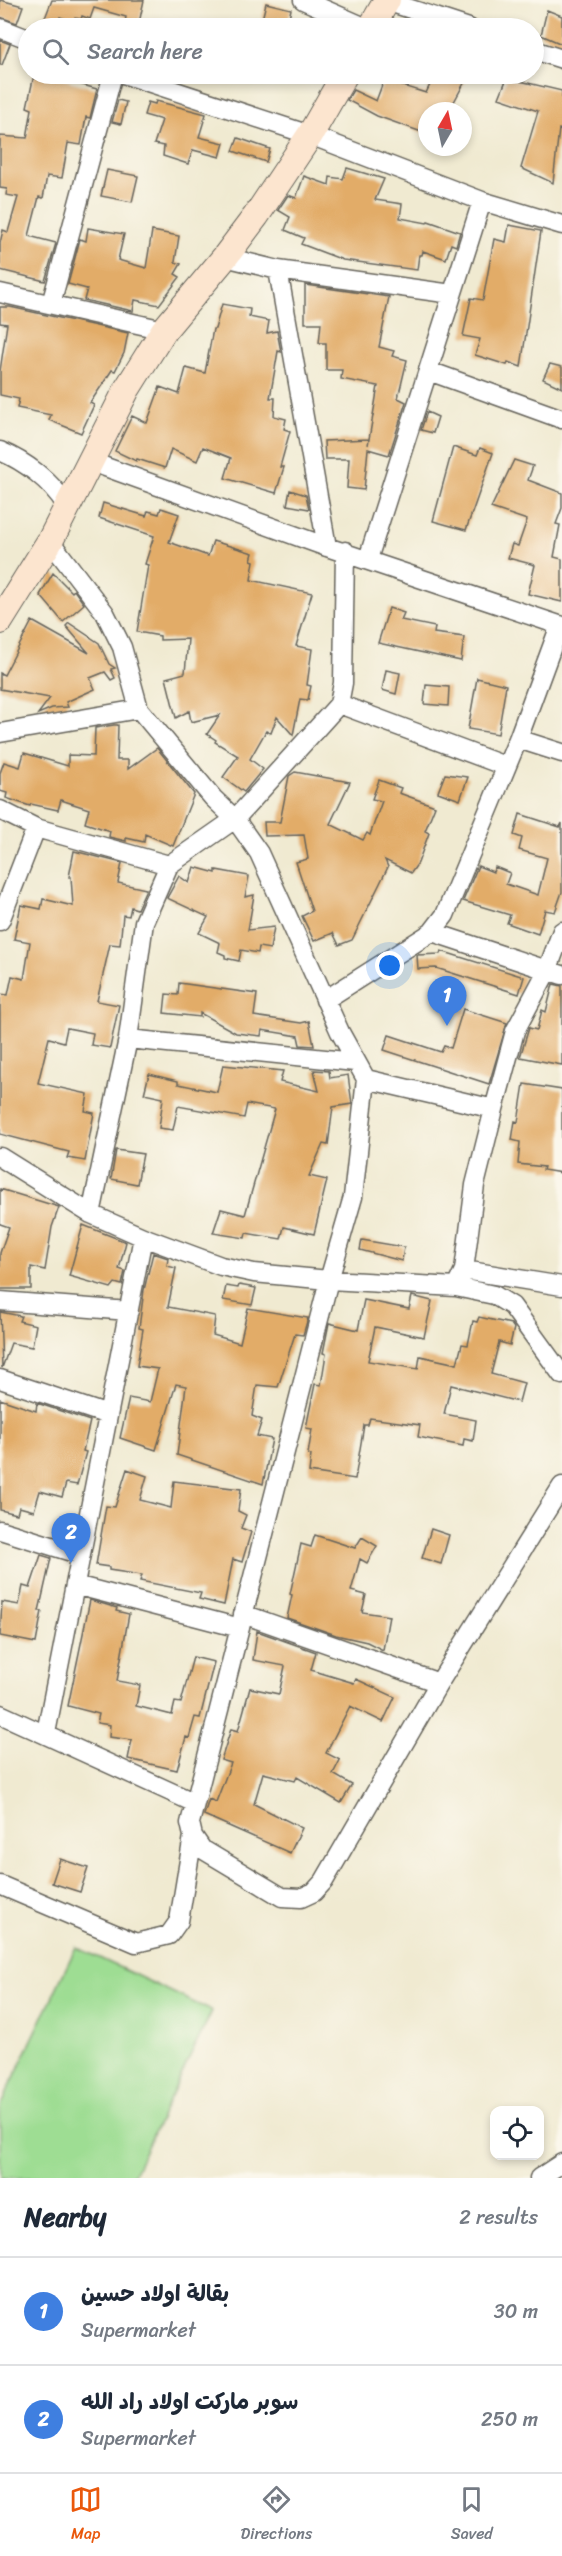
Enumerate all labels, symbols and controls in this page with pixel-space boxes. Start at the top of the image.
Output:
search box [18,18,544,84]
text: Search here [87,32,203,71]
icon: search [39,35,72,68]
north arrow [418,102,472,156]
your location [375,951,404,980]
pin: 1 [428,976,466,1026]
pin: 2 [52,1514,90,1563]
map controls [490,2106,544,2160]
button: locate [490,2106,544,2160]
text: Nearby [24,2194,106,2240]
text: 2 results [459,2200,538,2235]
text: بقالة اولاد حسين [81,2274,229,2313]
text: 1 [39,2294,48,2329]
text: 30 m [494,2294,538,2329]
text: Supermarket [81,2313,196,2348]
text: سوبر ماركت اولاد راد الله [81,2382,298,2421]
text: 2 [38,2402,49,2437]
text: 250 m [481,2402,538,2437]
text: Supermarket [81,2421,196,2456]
tab: Map [69,2483,102,2548]
tab: Directions [241,2483,312,2548]
tab: Saved [451,2483,493,2548]

